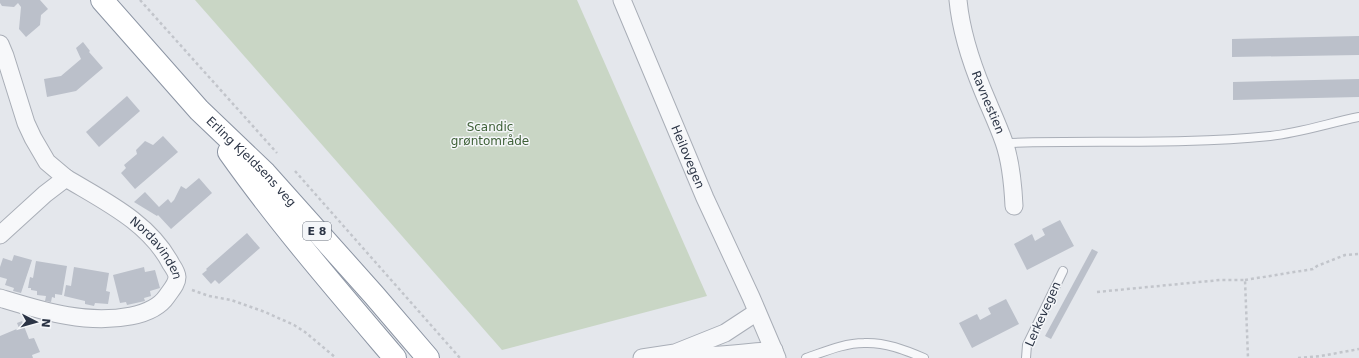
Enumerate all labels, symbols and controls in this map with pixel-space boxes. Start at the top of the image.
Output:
street label: Ravnestien [969,69,1007,136]
street label: Erling Kjeldsens veg [203,114,299,210]
park label: Scandic grøntområde [451,120,529,148]
street label: Heilovegen [668,123,707,191]
street label: Nordavinden [127,214,184,281]
road number: E 8 [303,222,331,240]
street label: Lerkevegen [1022,279,1064,349]
north arrow [16,302,56,342]
text: N [39,318,52,328]

